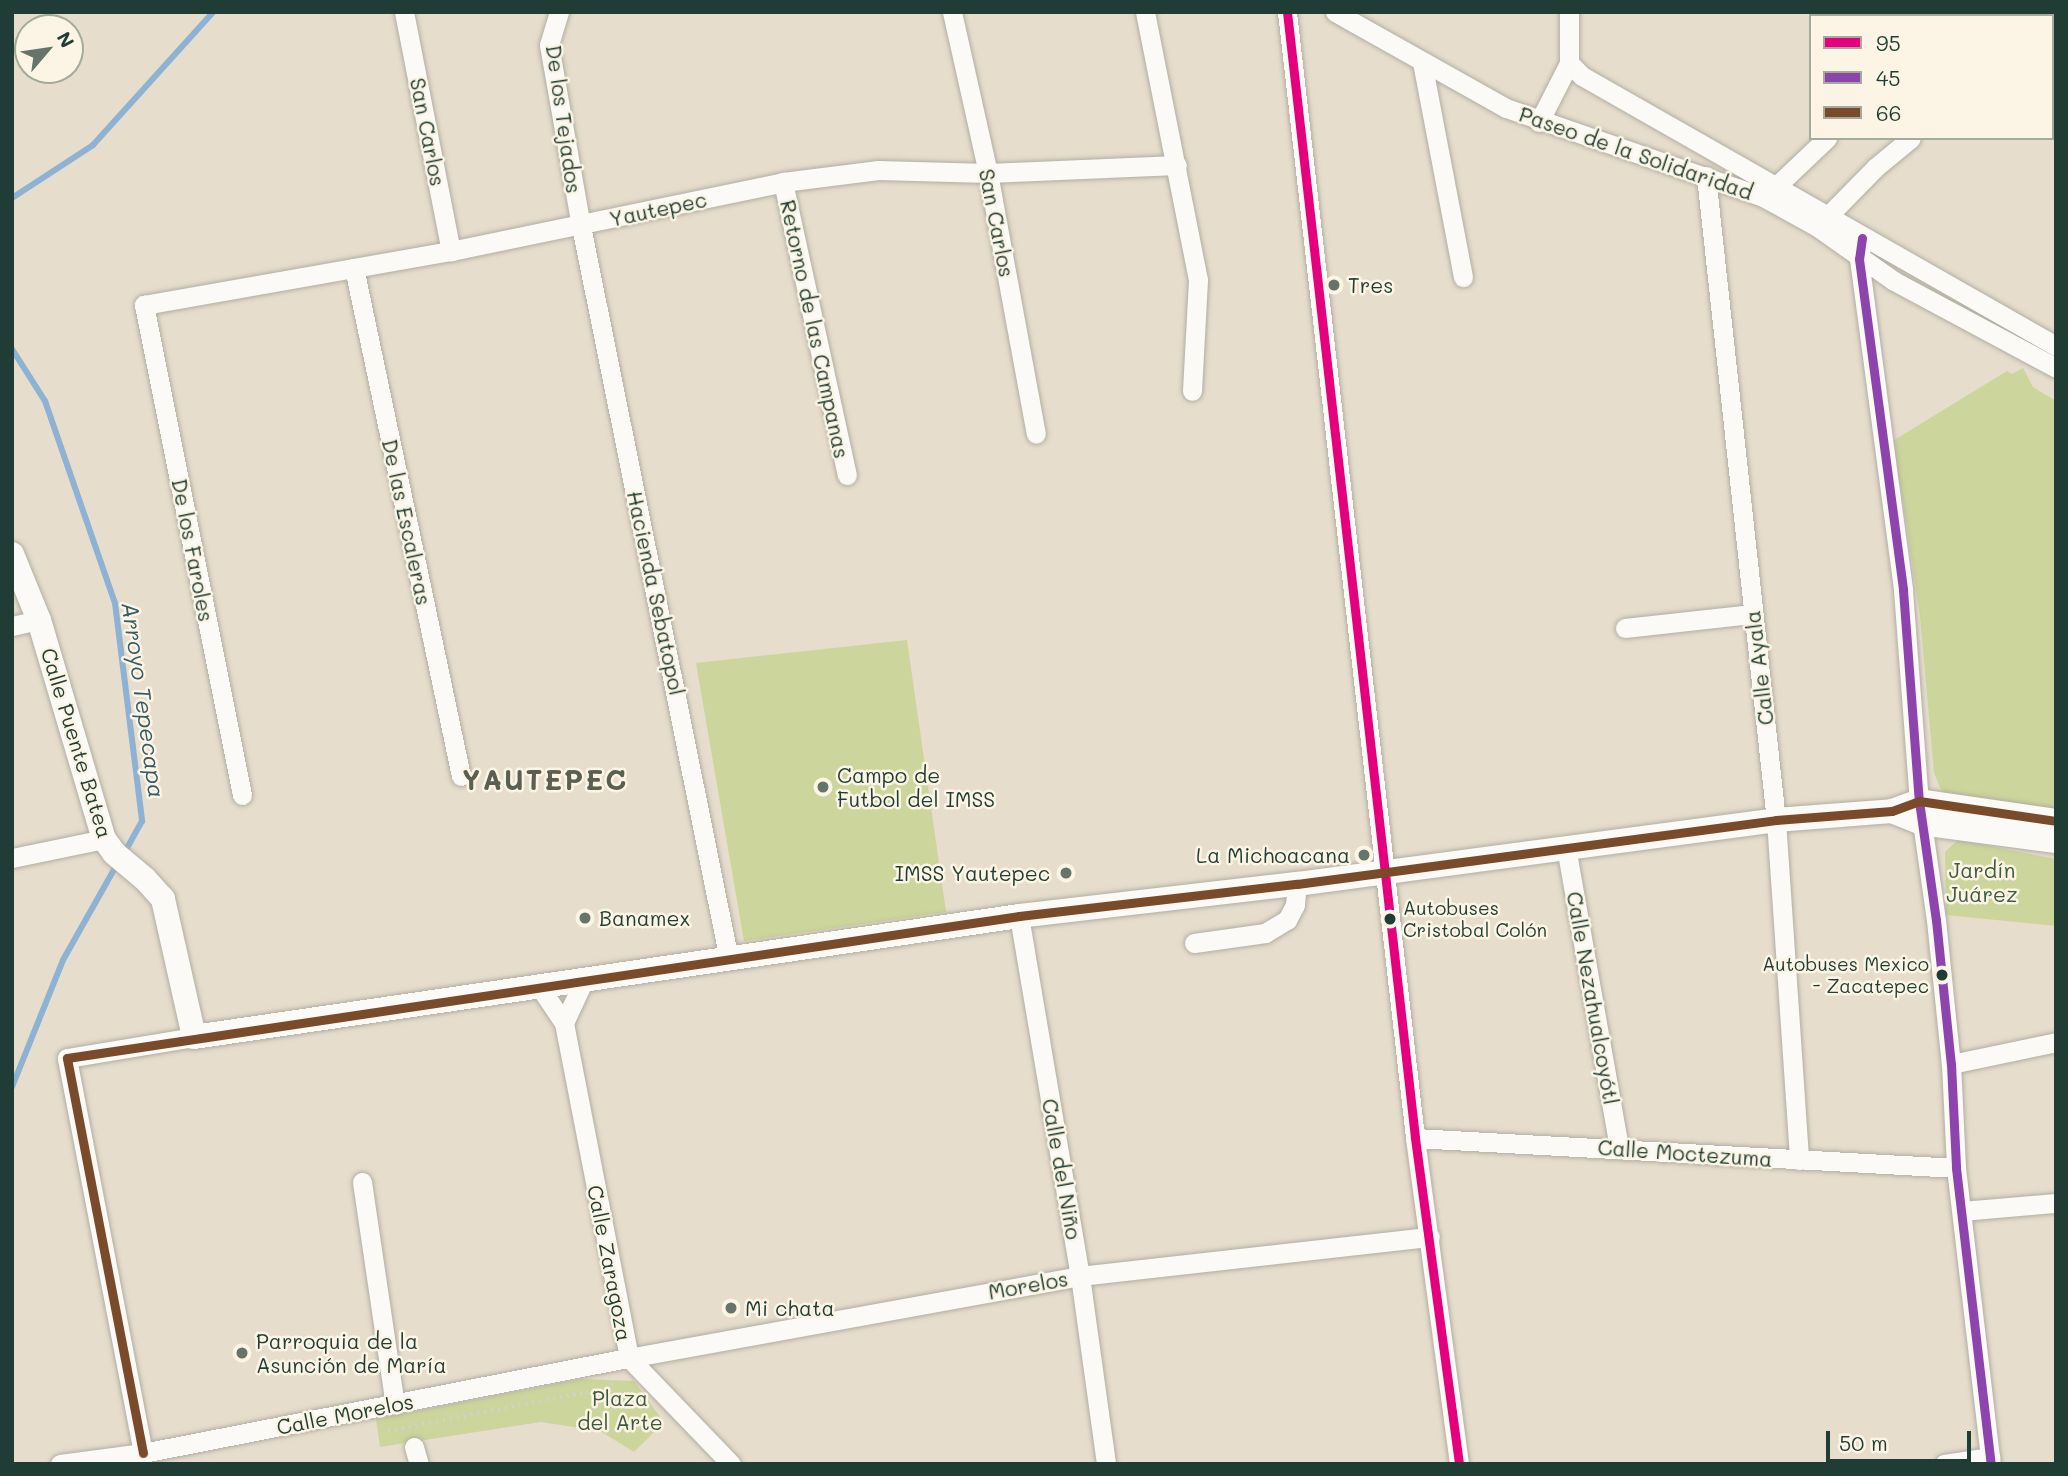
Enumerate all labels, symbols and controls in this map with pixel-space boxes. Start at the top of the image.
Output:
north arrow [14,14,84,84]
legend [1809,14,2054,140]
text: N [52,27,80,52]
text: 95 [1876,29,1901,56]
street label: De los Tejados [541,43,587,195]
text: 45 [1876,64,1901,91]
street label: San Carlos [405,76,451,188]
text: 66 [1876,99,1901,126]
street label: Paseo de la Solidaridad [1516,101,1756,205]
street label: San Carlos [974,167,1020,279]
street label: Yautepec [607,186,709,232]
street label: Retorno de las Campanas [775,197,855,461]
place label: Tres [1348,272,1393,298]
marker: Tres [1326,277,1342,293]
street label: De las Escaleras [377,437,437,607]
street label: De los Faroles [167,476,219,624]
street label: Hacienda Sebatopol [622,489,690,697]
water label: Arroyo Tepecapa [117,600,171,800]
street label: Calle Ayala [1739,609,1779,727]
street label: Calle Puente Batea [36,645,118,841]
district label: YAUTEPEC [463,762,627,796]
place label: Campo de Futbol del IMSS [837,762,995,812]
marker: Campo de Futbol del IMSS [815,779,831,795]
place label: La Michoacana [1196,842,1350,868]
marker: La Michoacana [1356,847,1372,863]
park label: Jardín Juárez [1946,857,2018,907]
place label: IMSS Yautepec [895,860,1050,886]
marker: IMSS Yautepec [1056,863,1076,883]
street label: Calle Nezahualcoyótl [1562,889,1624,1107]
place label: Autobuses Cristobal Colón [1403,897,1547,941]
place label: Banamex [599,905,690,931]
marker: Banamex [577,910,593,926]
marker: Autobuses Cristobal Colón [1383,912,1397,926]
place label: Autobuses Mexico - Zacatepec [1762,953,1929,997]
marker: Autobuses Mexico - Zacatepec [1935,968,1949,982]
street label: Calle del Niño [1037,1097,1087,1241]
street label: Calle Moctezuma [1597,1134,1773,1172]
street label: Calle Zaragoza [583,1183,637,1343]
street label: Morelos [986,1266,1070,1304]
place label: Mi chata [745,1295,834,1321]
marker: Mi chata [723,1300,739,1316]
place label: Parroquia de la Asunción de María [256,1328,447,1378]
marker: Parroquia de la Asunción de María [234,1345,250,1361]
park label: Plaza del Arte [577,1385,663,1435]
street label: Calle Morelos [274,1388,416,1440]
scale bar [1830,1416,1975,1460]
text: 50 m [1839,1429,1888,1456]

